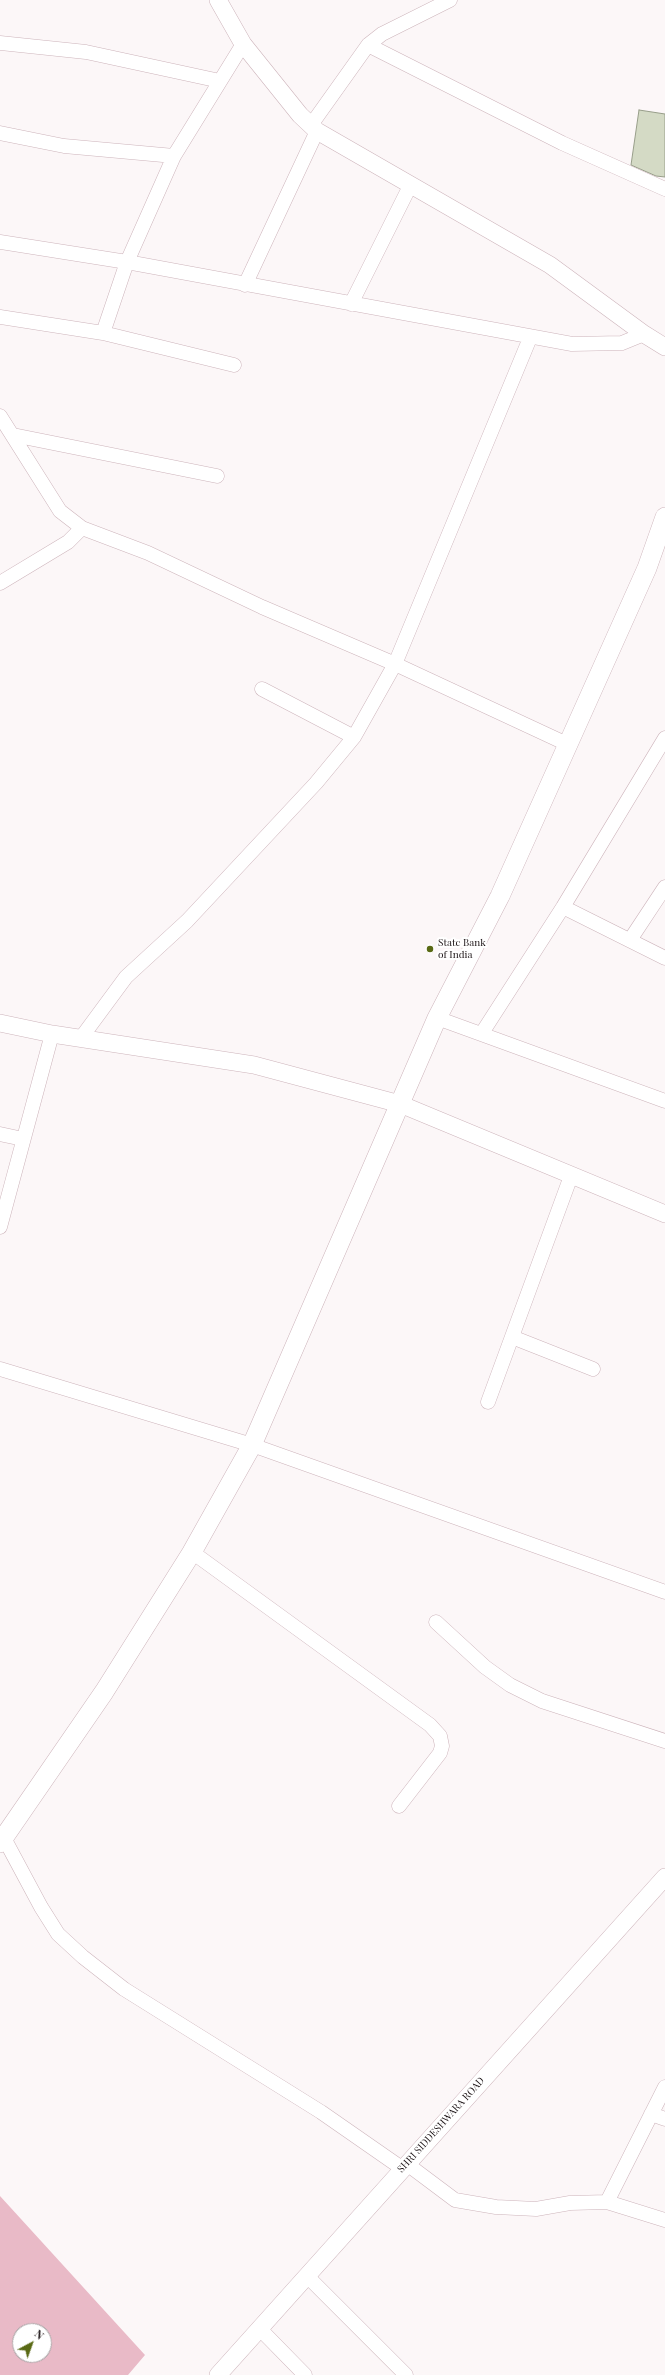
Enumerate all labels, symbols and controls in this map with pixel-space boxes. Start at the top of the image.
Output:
place label: State Bank of India [438,937,486,960]
marker: State Bank of India [425,944,435,954]
street label: SHRI SIDDESHWARA ROAD [395,2075,487,2175]
north arrow [12,2323,52,2363]
text: N [32,2326,47,2343]

